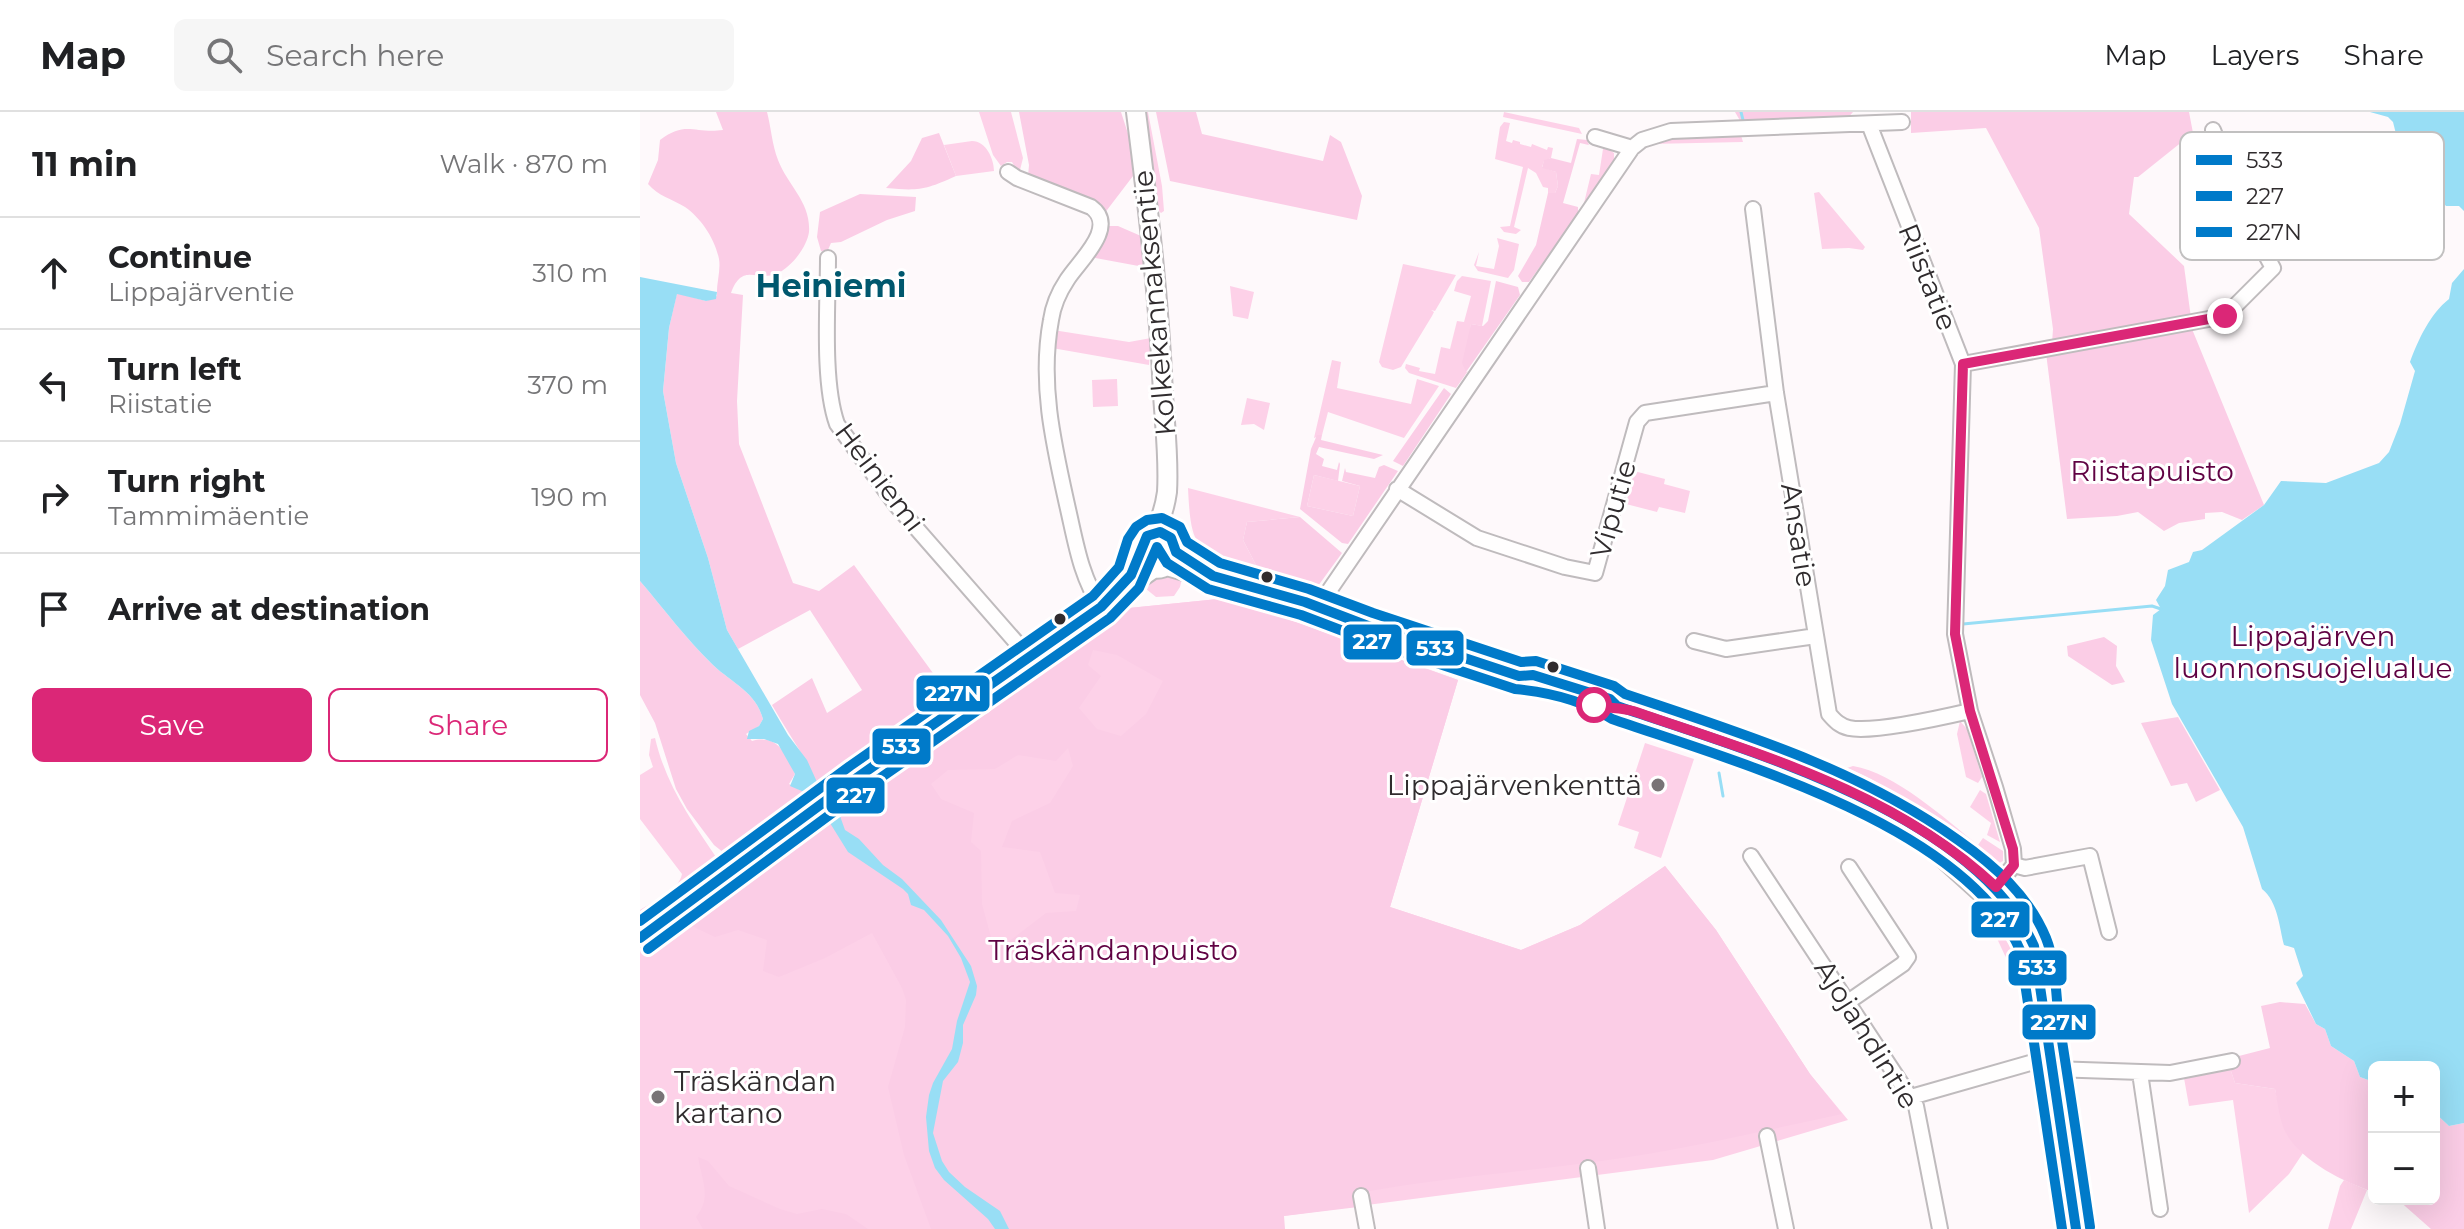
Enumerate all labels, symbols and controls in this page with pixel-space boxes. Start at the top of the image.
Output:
search box [174,19,734,91]
text: Map [40,32,126,79]
icon: search [202,33,246,77]
text: Search here [266,37,444,74]
text: Map [2104,38,2167,72]
text: Layers [2211,38,2300,72]
text: Share [2344,38,2424,72]
legend [2180,132,2444,260]
text: 11 min [32,143,138,185]
text: 533 [2246,147,2283,174]
text: Walk · 870 m [439,148,608,180]
street label: Kolkekannaksentie [1125,169,1183,437]
text: 227 [2246,183,2284,210]
street label: Riistatie [1891,219,1965,335]
text: 227N [2246,219,2302,246]
text: Continue [108,239,252,276]
icon: ahead [32,251,76,295]
text: 310 m [532,257,608,289]
district label: Heiniemi [756,266,906,305]
text: Lippajärventie [108,276,294,308]
route end [2207,298,2243,334]
text: Turn left [108,351,241,388]
icon: left [32,363,76,407]
text: 370 m [527,369,608,401]
text: Riistatie [108,388,212,420]
street label: Heiniemi [828,416,932,538]
park label: Riistapuisto [2070,454,2234,488]
street label: Viputie [1583,456,1643,562]
text: Turn right [108,463,265,500]
icon: right [32,475,76,519]
street label: Ansatie [1774,480,1824,590]
text: 190 m [531,481,608,513]
text: Tammimäentie [108,500,309,532]
unlabelled marker [1259,569,1275,585]
icon: arrive [32,587,76,631]
text: Arrive at destination [108,591,430,628]
unlabelled marker [1052,611,1068,627]
park label: Lippajärven luonnonsuojelualue [2174,619,2452,685]
line badge: 227 [1342,623,1403,661]
text: 227 [1352,628,1392,655]
line badge: 533 [1405,629,1465,667]
text: 533 [1416,635,1454,662]
unlabelled marker [1545,659,1561,675]
line badge: 227N [915,674,991,713]
text: 227N [924,680,982,707]
route start [1576,687,1612,723]
button: Save [32,688,312,762]
button: Share [328,688,608,762]
line badge: 533 [871,727,932,766]
text: 533 [882,733,920,760]
place label: Lippajärvenkenttä [1387,768,1642,802]
line badge: 227 [825,776,886,815]
marker: Lippajärvenkenttä [1649,776,1667,794]
text: 227 [836,782,876,809]
line badge: 227 [1970,900,2031,939]
text: 227 [1980,906,2020,933]
park label: Träskändanpuisto [988,933,1238,967]
line badge: 533 [2007,949,2068,987]
street label: Ajojahdintie [1808,953,1926,1115]
text: 533 [2018,954,2056,981]
line badge: 227N [2021,1003,2097,1041]
text: 227N [2030,1009,2088,1036]
map controls [2368,1061,2440,1205]
button: + [2368,1061,2440,1133]
place label: Träskändan kartano [674,1064,836,1130]
marker: Träskändan kartano [649,1088,667,1106]
button: − [2368,1133,2440,1205]

